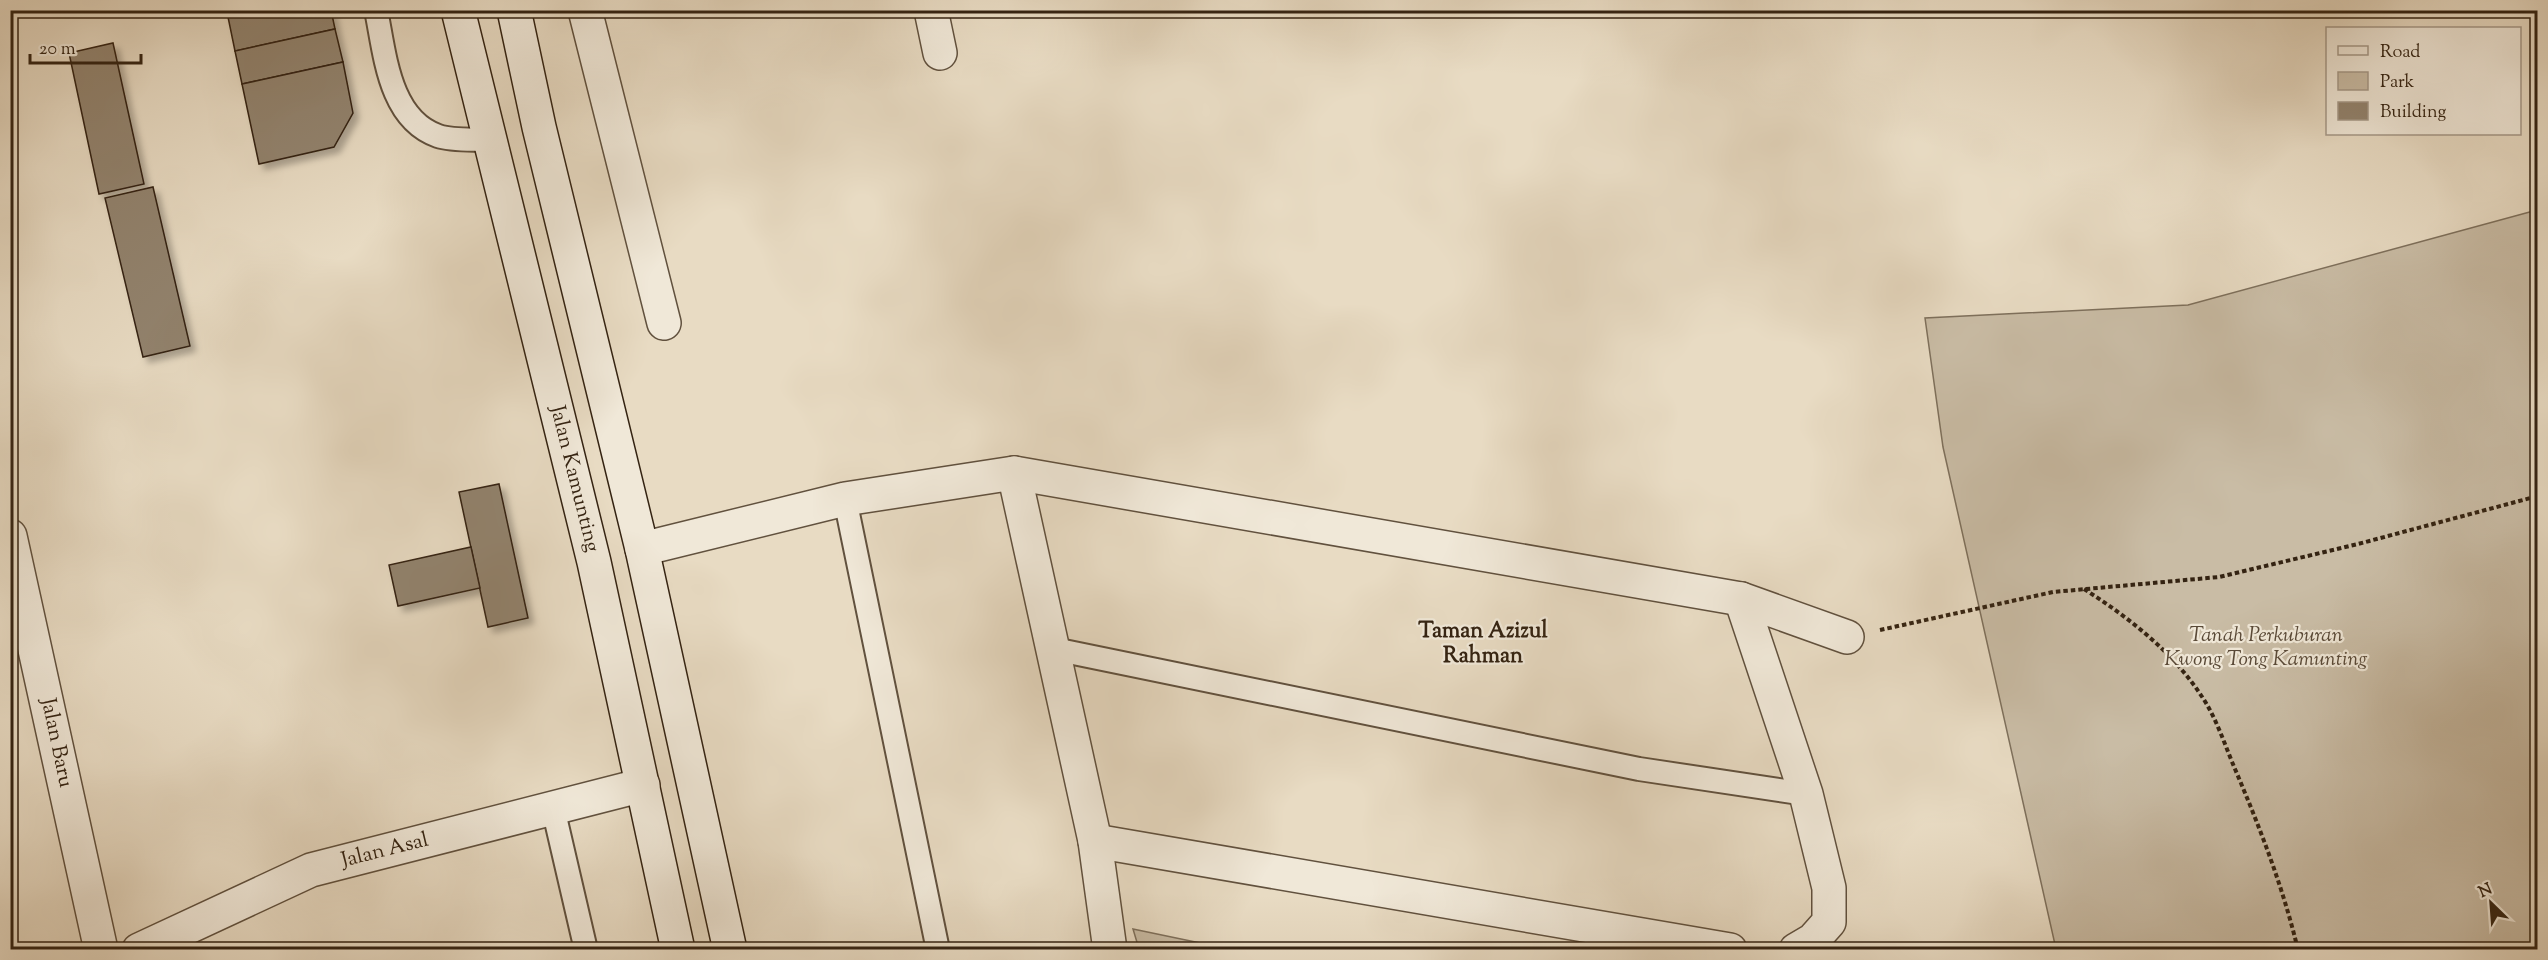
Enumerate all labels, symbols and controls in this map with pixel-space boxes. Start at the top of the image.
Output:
scale bar [30,27,141,65]
legend [2326,27,2521,135]
text: 20 m [39,37,76,63]
text: Road [2380,40,2420,66]
text: Park [2380,70,2415,96]
text: Building [2380,100,2446,126]
street label: Jalan Kamunting [541,402,607,555]
district label: Taman Azizul Rahman [1418,616,1548,673]
park label: Tanah Perkuburan Kwong Tong Kamunting [2164,621,2368,675]
street label: Jalan Baru [32,694,80,791]
street label: Jalan Asal [337,826,432,877]
north arrow [2461,873,2521,933]
text: N [2475,878,2497,905]

